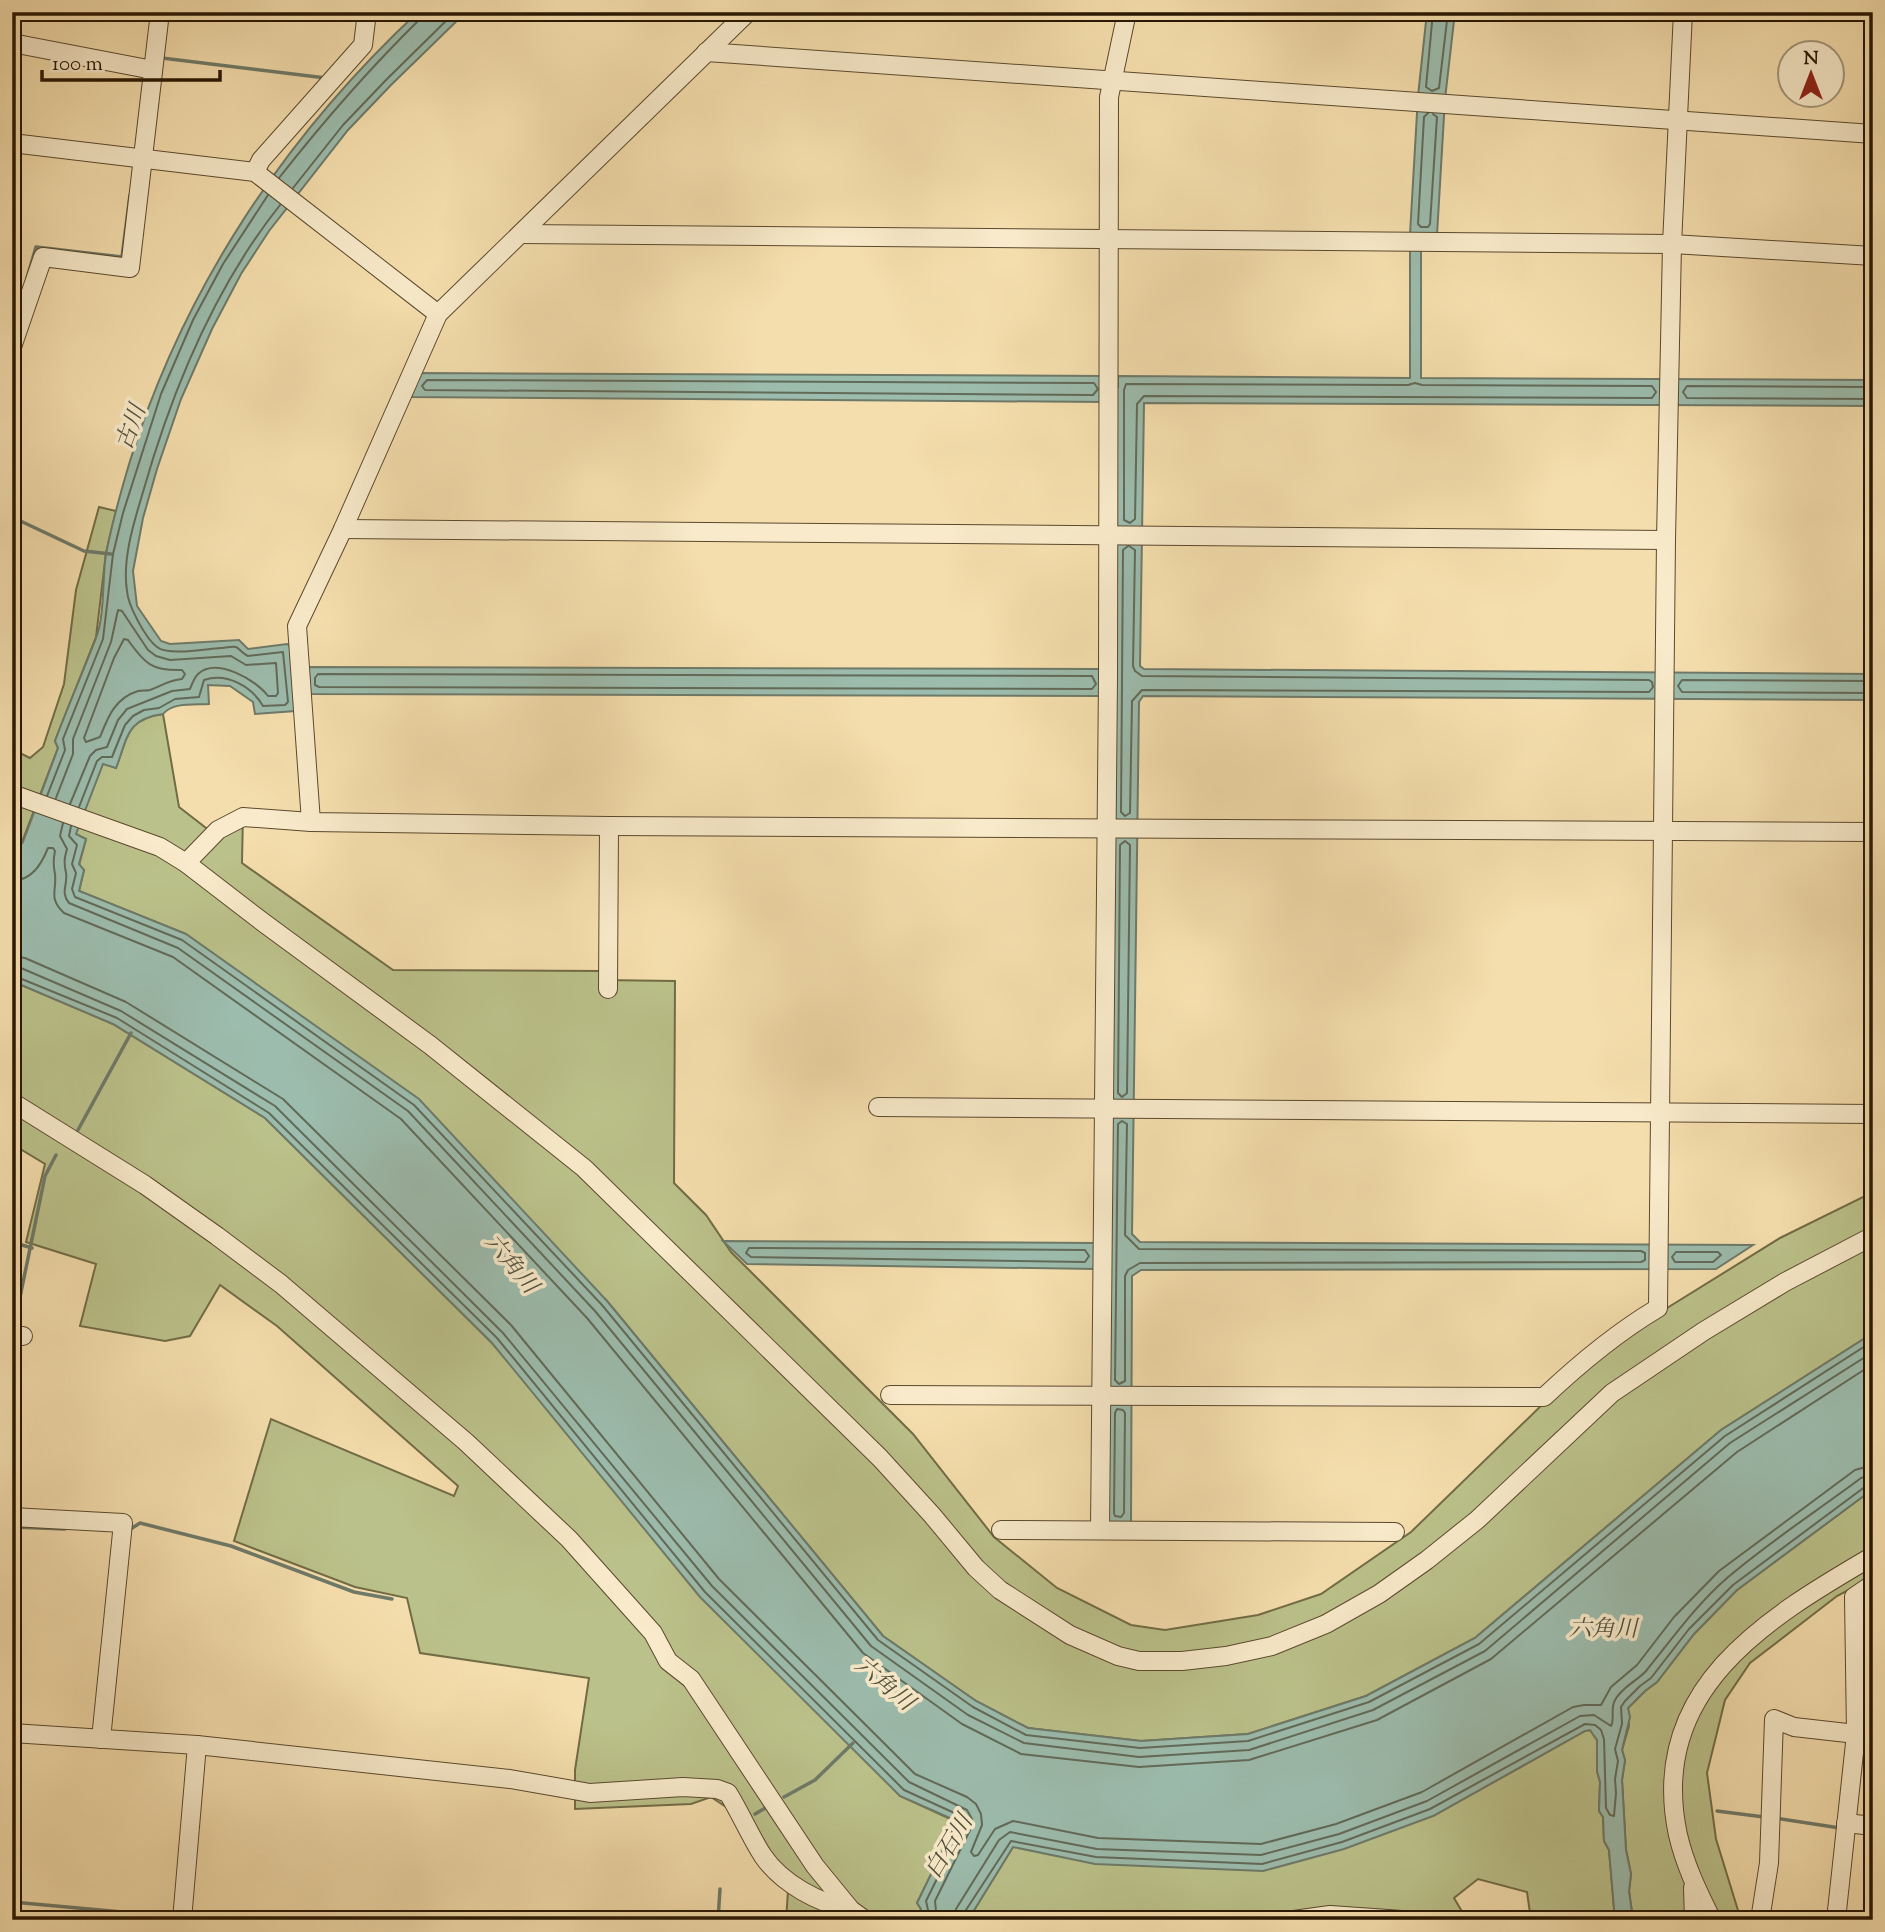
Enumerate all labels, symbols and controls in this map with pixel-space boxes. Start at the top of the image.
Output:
scale bar [42,38,220,82]
north arrow [1776,38,1846,108]
text: N [1803,46,1819,73]
text: 100 m [52,50,103,80]
water label: 古川 [109,398,157,455]
water label: 六角川 [475,1228,547,1304]
water label: 六角川 [1569,1614,1641,1647]
water label: 六角川 [846,1650,923,1722]
water label: 白石川 [918,1807,984,1885]

